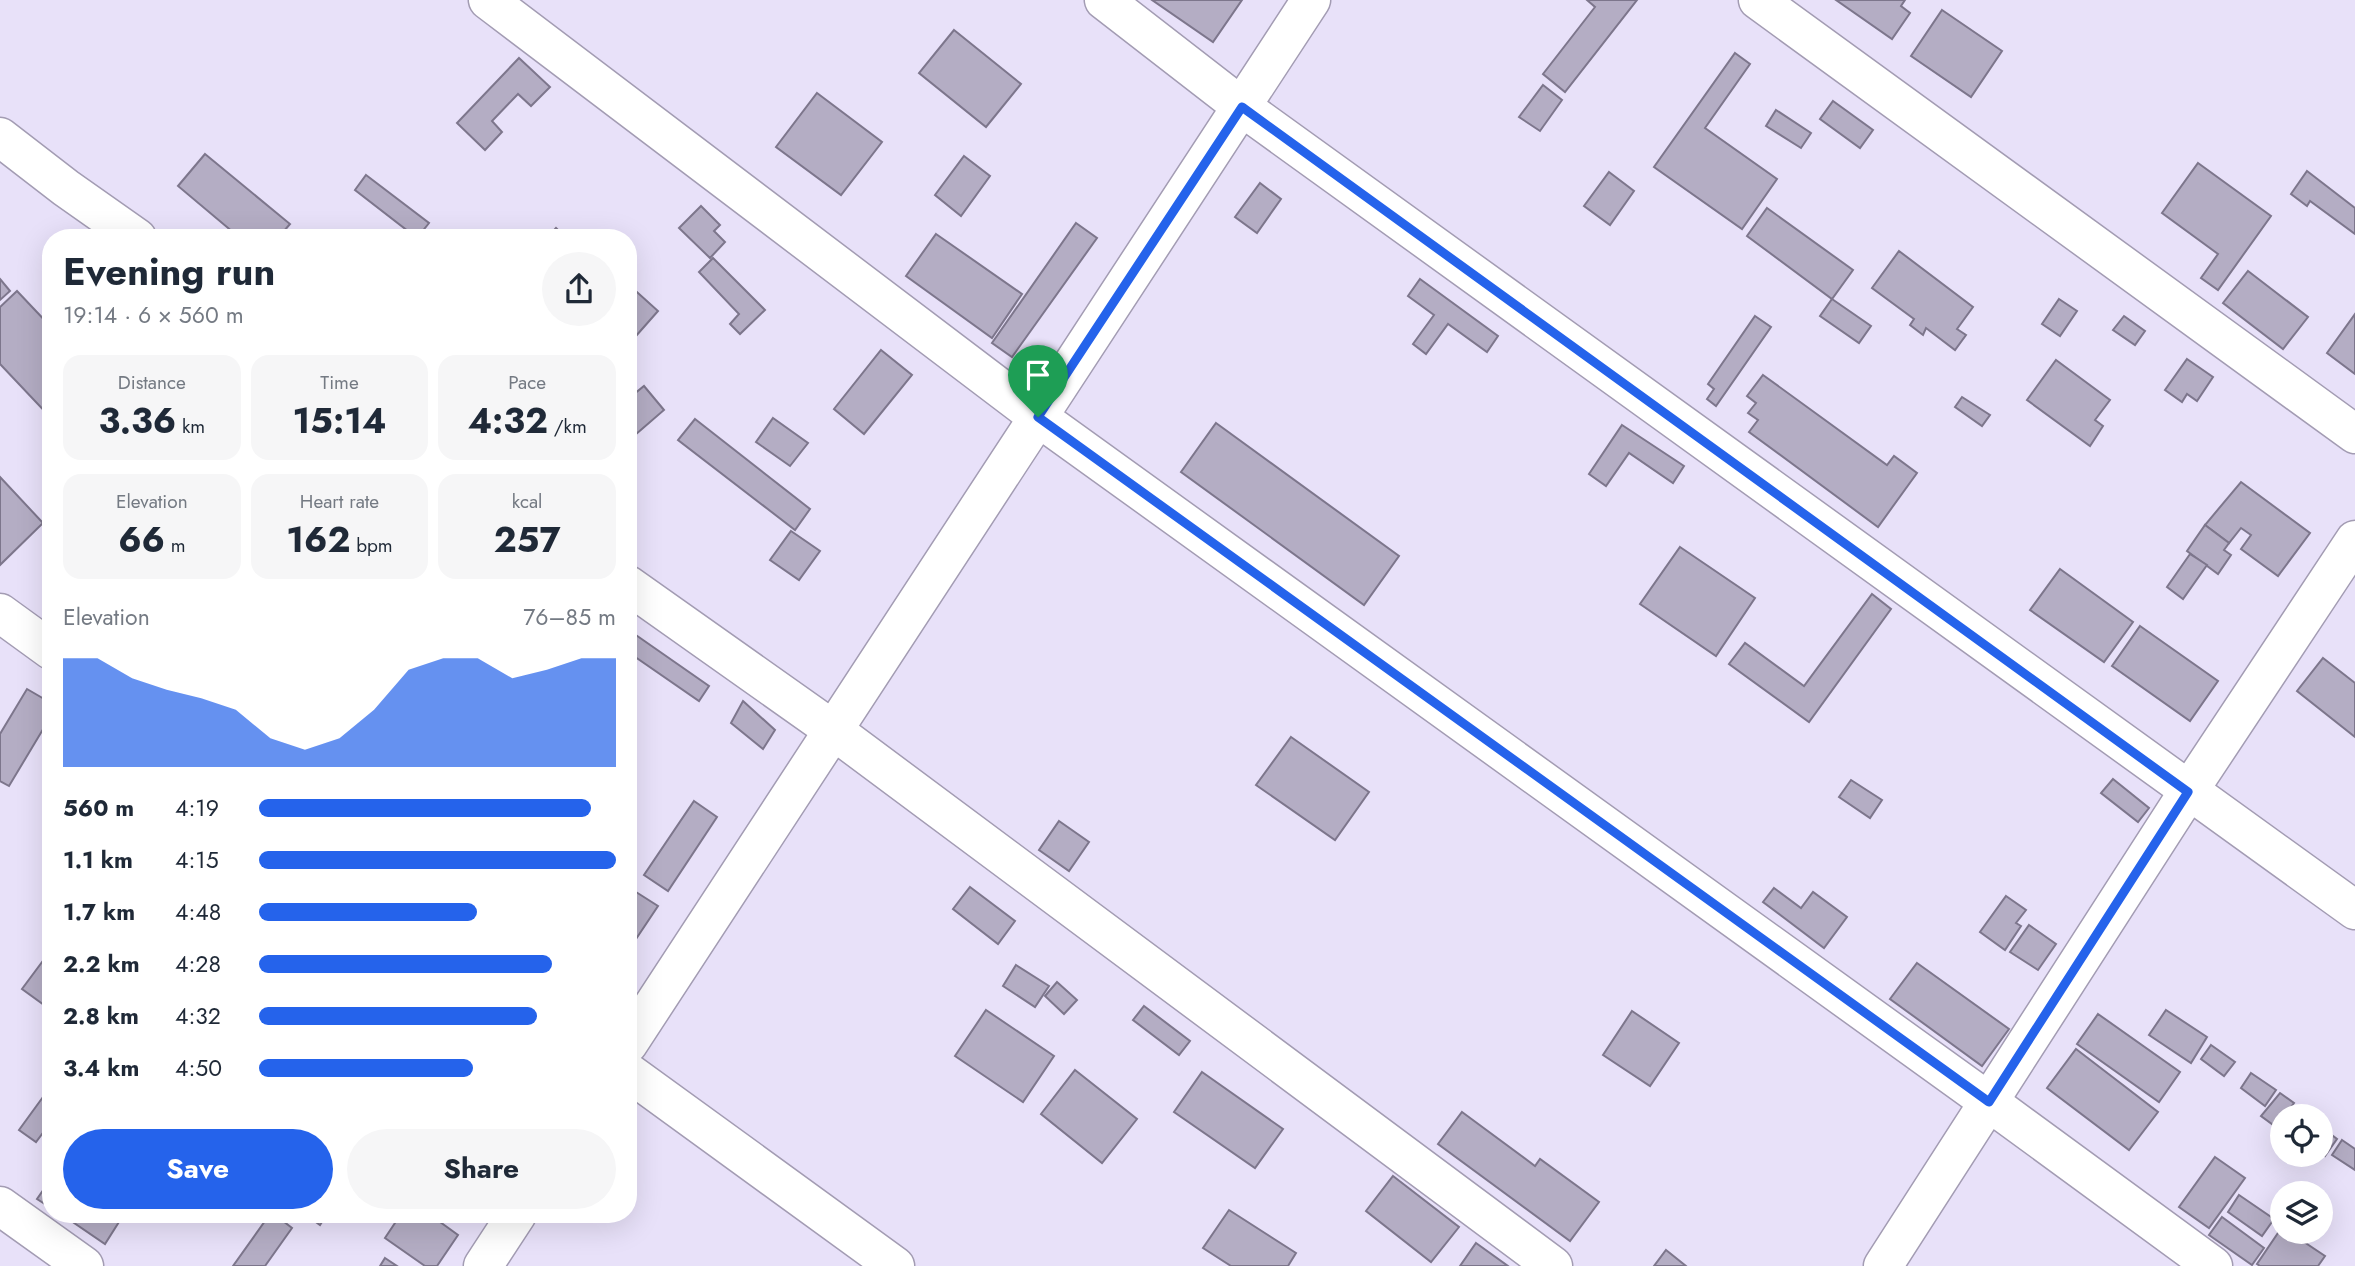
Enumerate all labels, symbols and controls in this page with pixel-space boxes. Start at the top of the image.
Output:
text: Evening run [63,244,275,299]
button: share [542,252,616,326]
text: 19:14 · 6 × 560 m [63,298,244,332]
pin [1008,345,1068,417]
icon: arrive [1019,356,1057,394]
text: Distance [118,369,186,396]
text: Time [320,369,359,396]
text: Pace [508,369,546,396]
text: 3.36 [99,396,176,446]
text: 15:14 [293,396,386,446]
text: 4:32 [468,396,548,446]
text: km [176,413,205,440]
text: /km [548,413,587,440]
text: Elevation [116,488,188,515]
text: Heart rate [300,488,379,515]
text: kcal [512,488,543,515]
text: 66 [118,515,165,565]
text: 162 [286,515,351,565]
text: 257 [494,515,560,565]
text: m [165,532,186,559]
text: bpm [351,532,393,559]
text: Elevation [63,600,150,634]
text: 76–85 m [523,600,616,634]
text: 560 m [63,791,134,825]
text: 4:19 [175,791,219,825]
text: 1.1 km [63,843,133,877]
text: 4:15 [175,843,219,877]
text: 1.7 km [63,895,135,929]
text: 4:48 [175,895,221,929]
text: 2.2 km [63,947,140,981]
text: 4:28 [175,947,221,981]
text: 2.8 km [63,999,139,1033]
text: 4:32 [175,999,221,1033]
text: 3.4 km [63,1051,139,1085]
text: 4:50 [175,1051,222,1085]
map controls [2270,1104,2333,1244]
button: locate [2270,1104,2333,1167]
button: Save [63,1129,333,1209]
button: Share [347,1129,616,1209]
button: layers [2270,1181,2333,1244]

